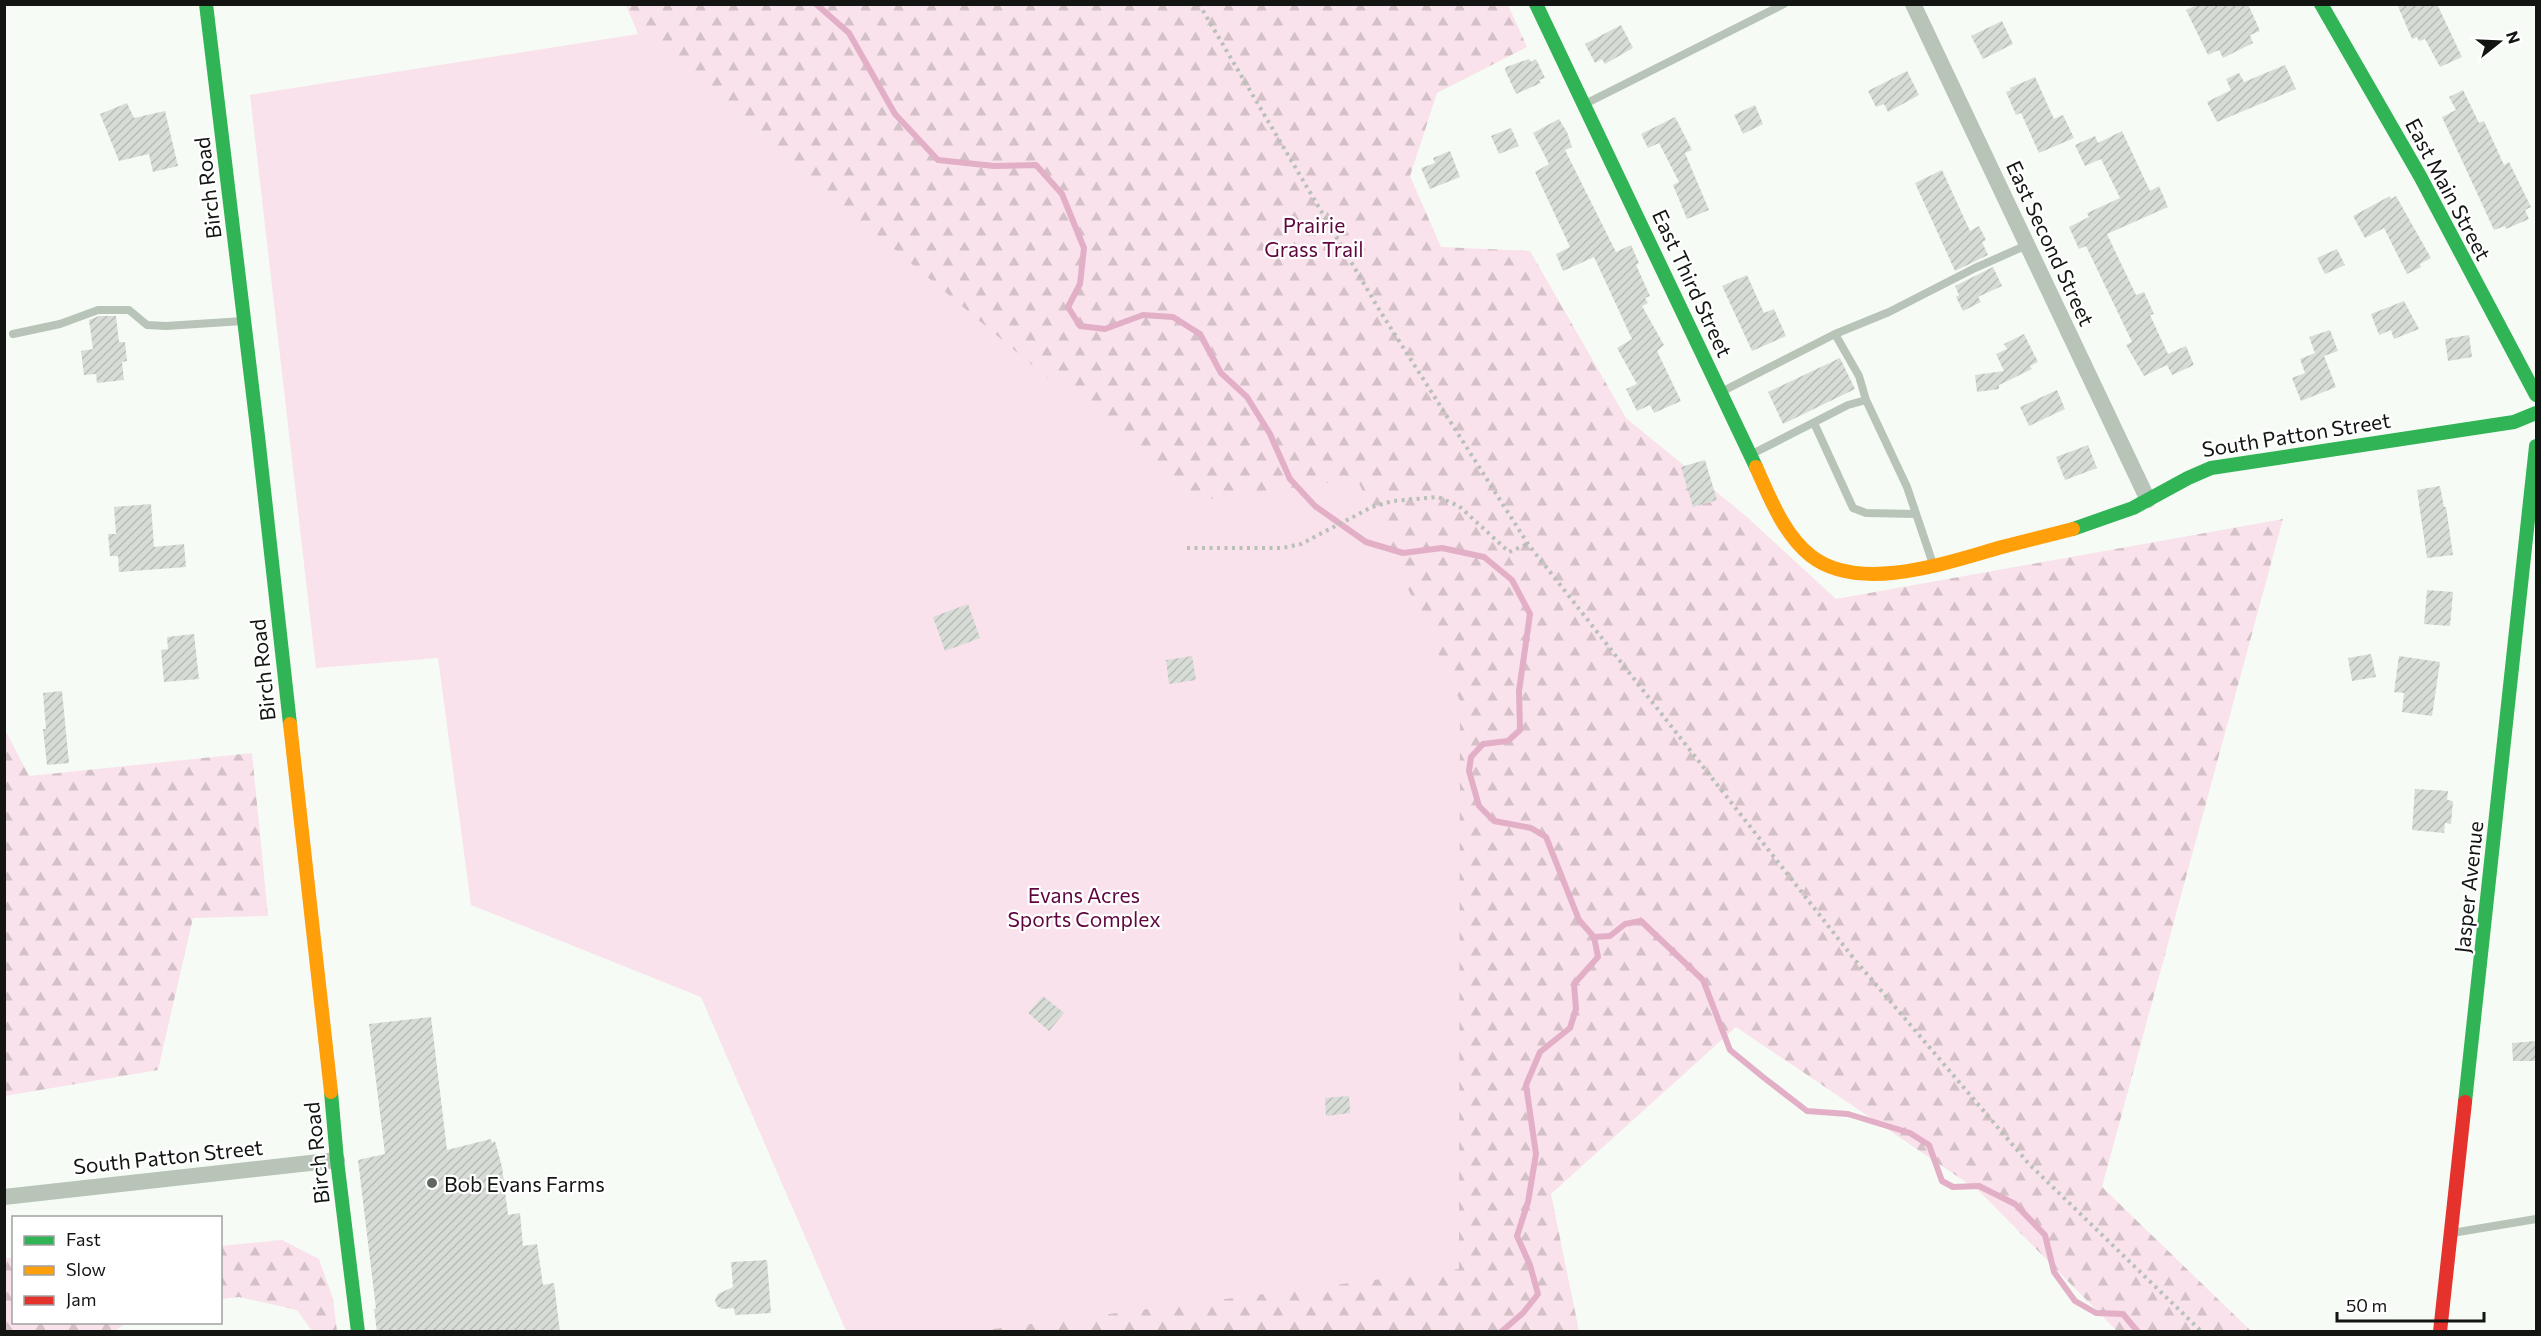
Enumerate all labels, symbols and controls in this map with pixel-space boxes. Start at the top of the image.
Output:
north arrow [2469,12,2529,72]
text: N [2503,29,2525,46]
street label: East Main Street [2401,114,2497,264]
street label: Birch Road [188,136,226,240]
street label: East Second Street [2002,156,2100,330]
street label: East Third Street [1648,205,1738,361]
park label: Prairie Grass Trail [1264,212,1364,261]
street label: South Patton Street [2200,407,2392,461]
street label: Birch Road [244,618,280,722]
street label: Jasper Avenue [2449,820,2487,954]
park label: Evans Acres Sports Complex [1007,882,1161,931]
street label: Birch Road [298,1101,334,1205]
street label: South Patton Street [72,1134,264,1178]
place label: Bob Evans Farms [444,1171,605,1196]
marker: Bob Evans Farms [425,1176,439,1190]
legend [12,1216,222,1324]
text: Fast [66,1228,101,1250]
text: Slow [66,1258,106,1280]
scale bar [2337,1285,2484,1323]
text: Jam [66,1288,96,1310]
text: 50 m [2346,1294,2387,1316]

